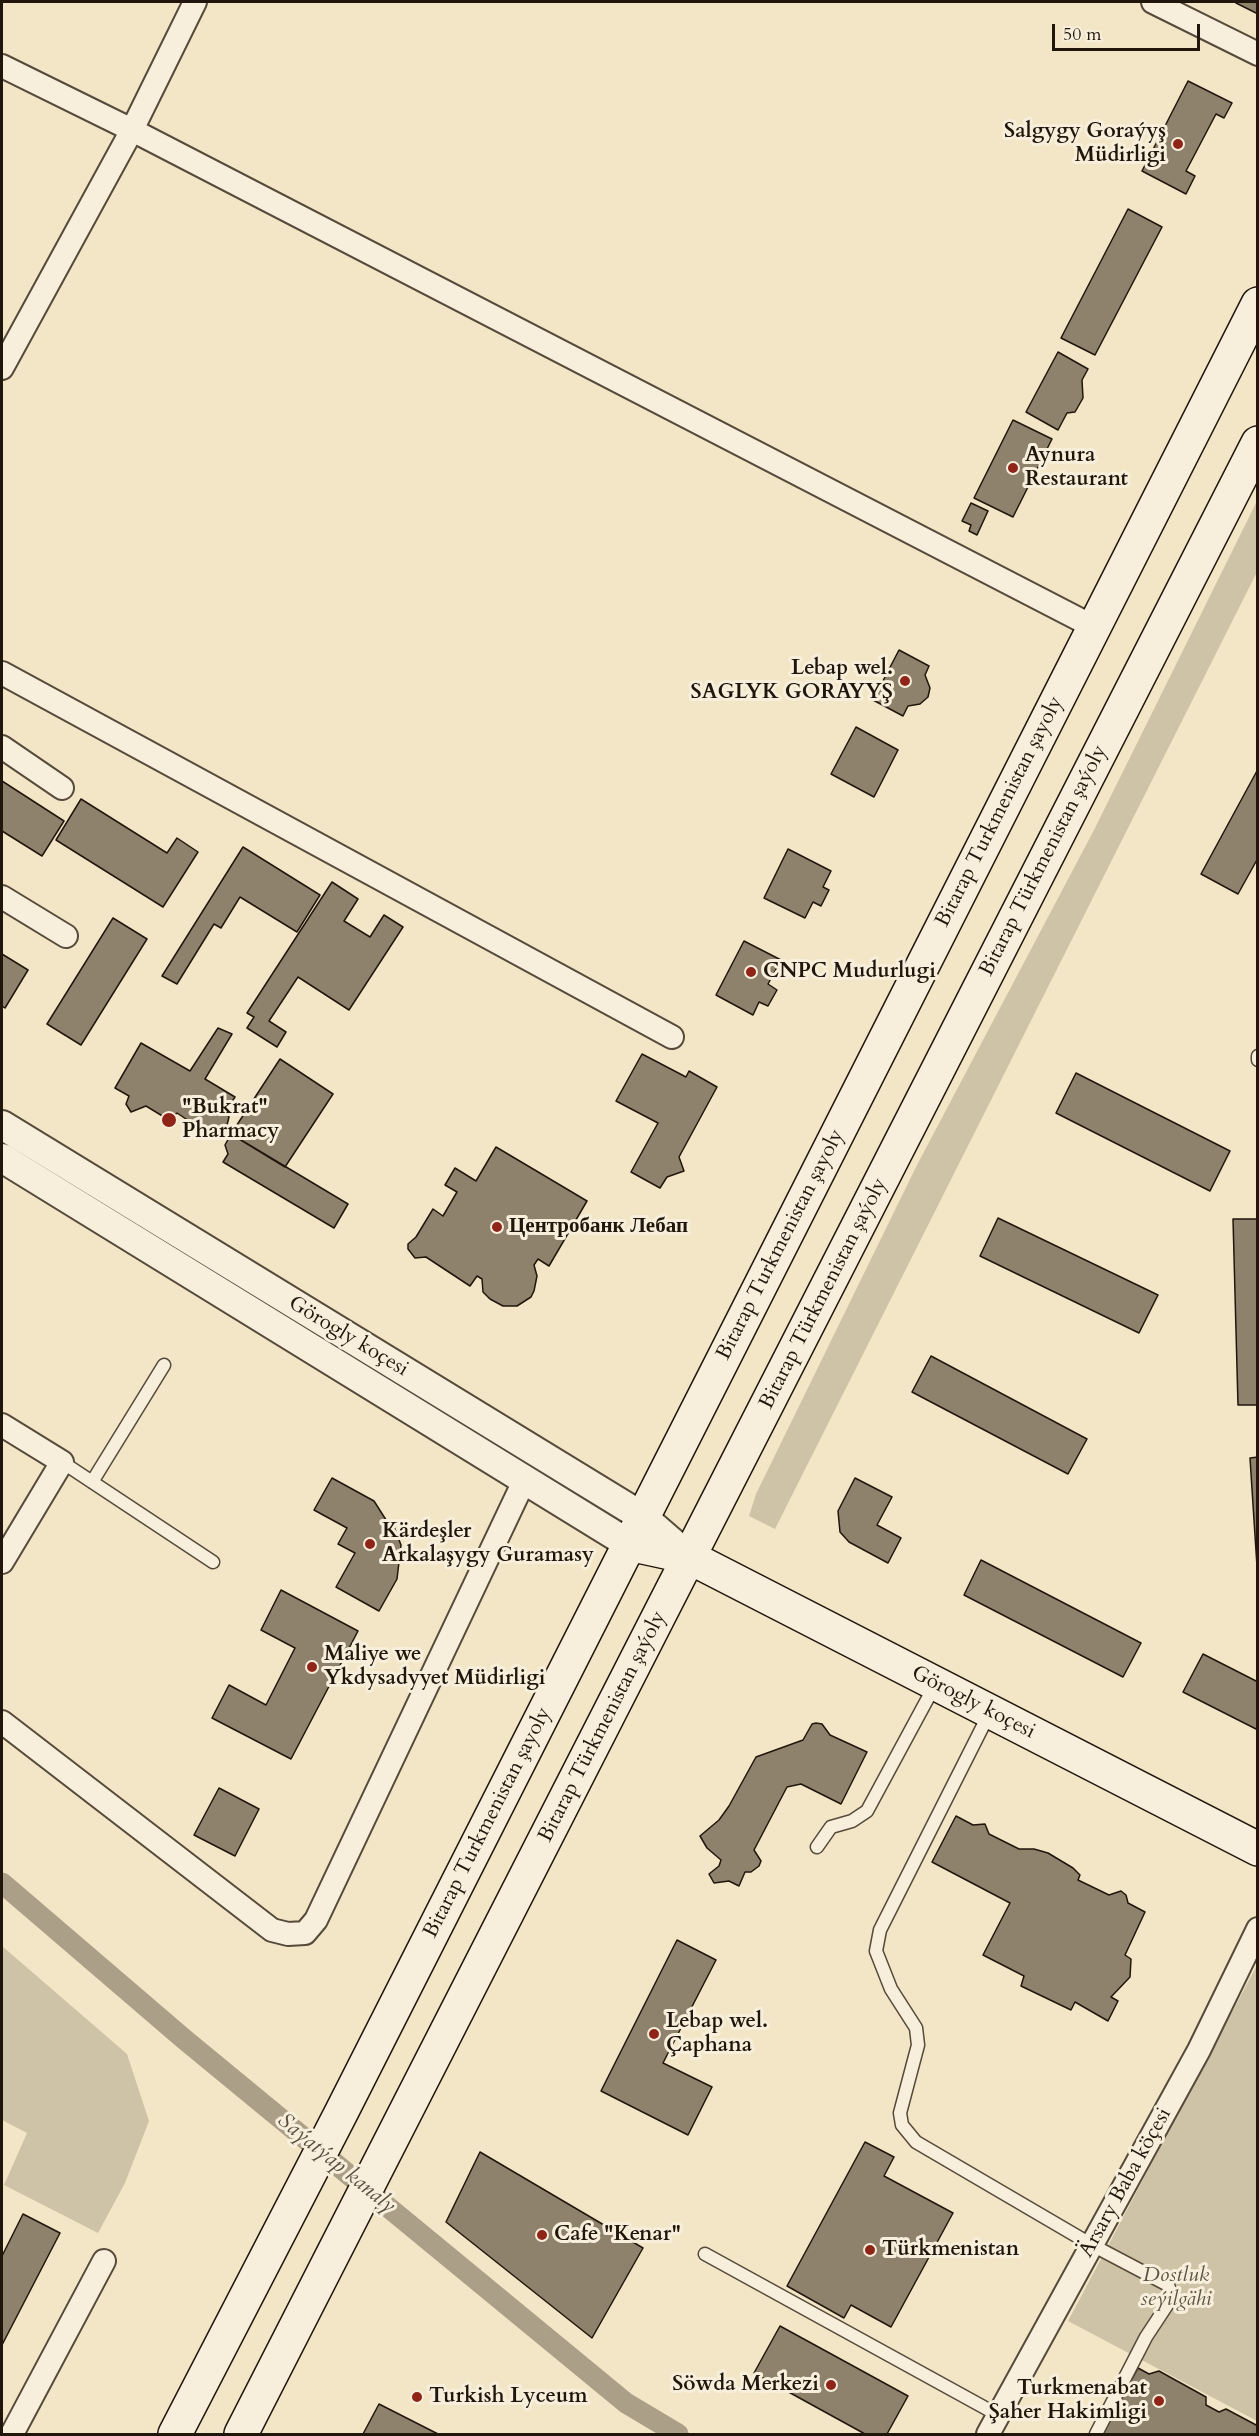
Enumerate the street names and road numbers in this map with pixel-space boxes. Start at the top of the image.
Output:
street label: Bitarap Turkmenistan şayoly [931,692,1069,932]
street label: Bitarap Türkmenistan şaýoly [975,741,1113,981]
street label: Bitarap Turkmenistan şayoly [712,1125,850,1365]
street label: Bitarap Türkmenistan şaýoly [755,1174,893,1414]
street label: Görogly koçesi [283,1291,413,1383]
street label: Bitarap Türkmenistan şaýoly [534,1607,672,1847]
street label: Görogly koçesi [907,1661,1039,1745]
street label: Bitarap Turkmenistan şayoly [419,1703,557,1943]
street label: Ärsary Baba köçesi [1074,2104,1178,2262]

